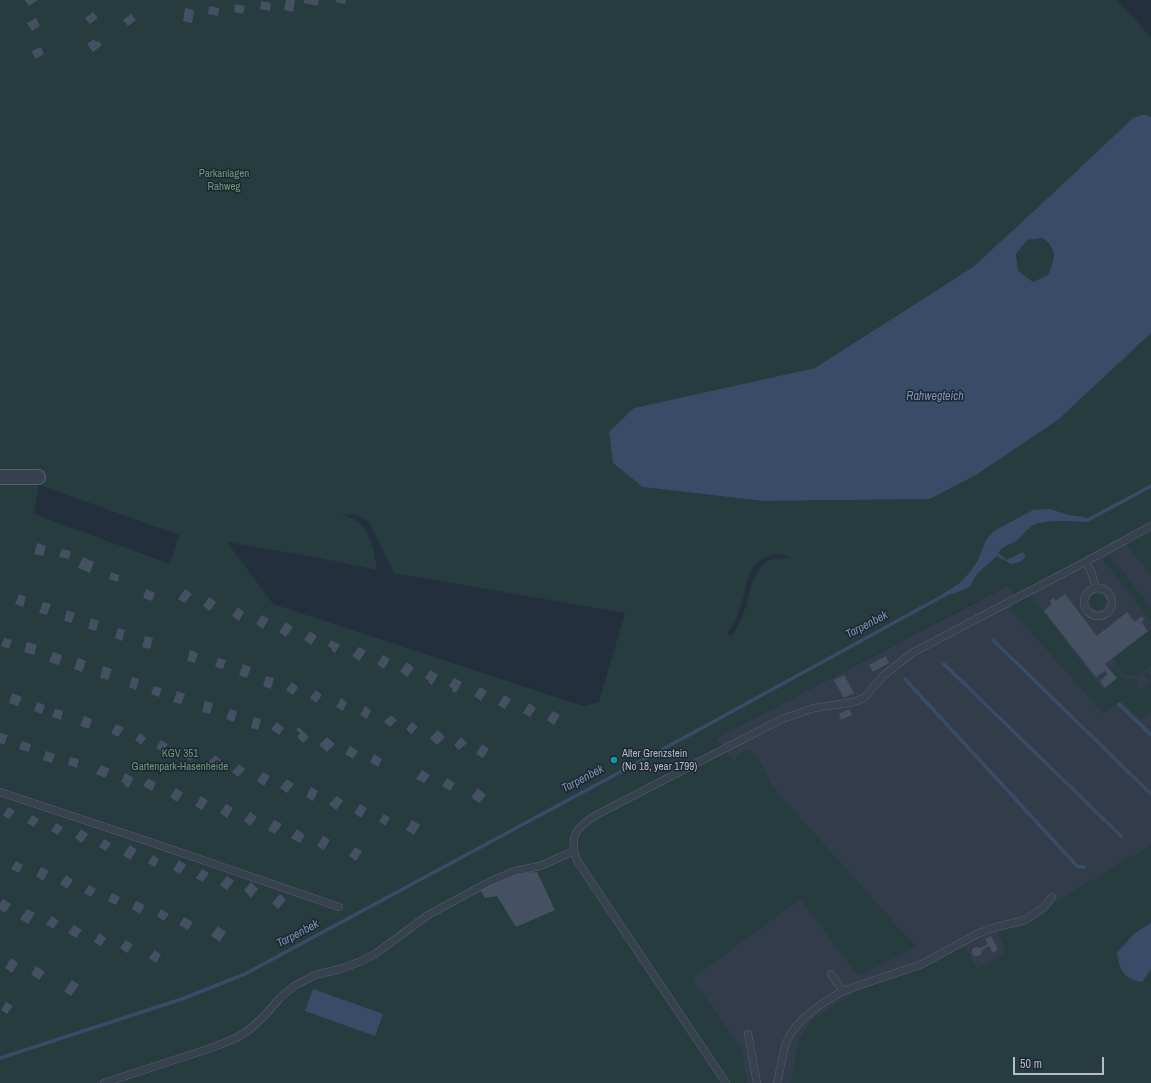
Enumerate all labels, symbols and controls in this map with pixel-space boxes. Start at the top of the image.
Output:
park label: Parkanlagen Rahweg [199,167,249,193]
water label: Rahwegteich [906,390,964,404]
water label: Tarpenbek [843,608,891,642]
park label: KGV 351 Gartenpark-Hasenheide [132,747,228,773]
place label: Alter Grenzstein (No 18, year 1799) [622,747,697,773]
marker: Alter Grenzstein (No 18, year 1799) [609,755,619,765]
water label: Tarpenbek [559,762,607,796]
water label: Tarpenbek [274,917,322,951]
scale bar [1015,1049,1106,1075]
text: 50 m [1020,1056,1042,1072]

